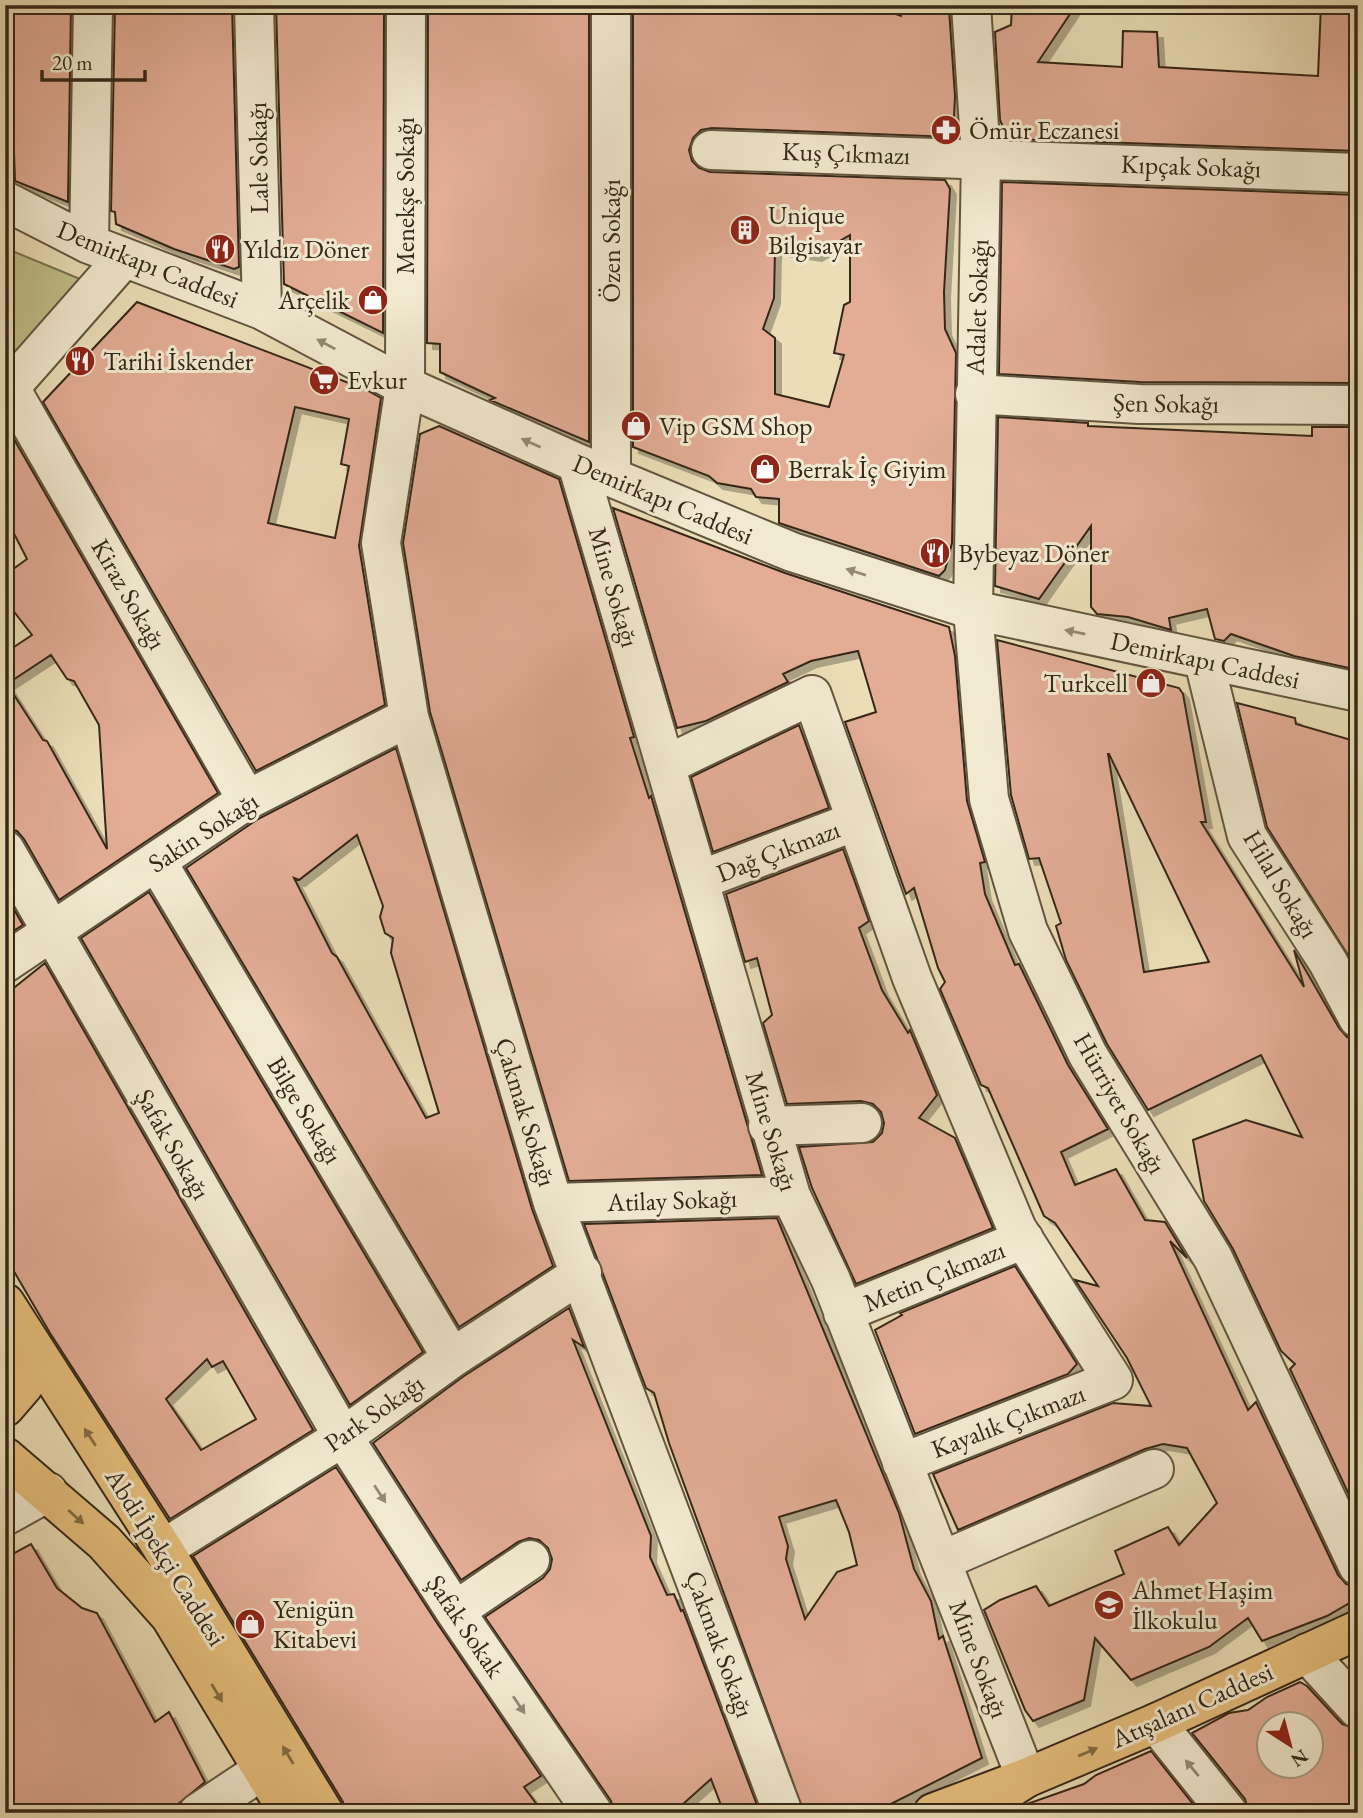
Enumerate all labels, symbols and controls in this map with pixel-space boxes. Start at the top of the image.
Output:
scale bar [42,38,145,82]
text: 20 m [52,49,93,76]
street label: Lale Sokağı [240,102,276,214]
pharmacy icon: Ömür Eczanesi [929,113,963,147]
place label: Ömür Eczanesi [969,113,1119,147]
street label: Menekşe Sokağı [388,117,422,275]
street label: Kuş Çıkmazı [781,134,911,172]
street label: Kıpçak Sokağı [1120,147,1262,185]
street label: Özen Sokağı [594,179,628,303]
place label: Unique Bilgisayar [768,198,862,262]
street label: Demirkapı Caddesi [52,212,244,316]
building icon: Unique Bilgisayar [728,213,762,247]
restaurant icon: Yıldız Döner [203,232,237,266]
place label: Yıldız Döner [243,232,369,266]
street label: Adalet Sokağı [958,238,996,377]
place label: Arçelik [277,283,351,317]
shop icon: Arçelik [356,283,390,317]
one-way arrow [316,339,336,350]
restaurant icon: Tarihi İskender [63,344,97,378]
place label: Tarihi İskender [103,344,254,378]
supermarket icon: Evkur [307,363,341,397]
place label: Evkur [347,363,407,397]
street label: Şen Sokağı [1113,385,1219,421]
shop icon: Vip GSM Shop [619,409,653,443]
place label: Vip GSM Shop [659,409,813,443]
one-way arrow [521,437,541,449]
street label: Demirkapı Caddesi [568,446,758,552]
shop icon: Berrak İç Giyim [748,452,782,486]
place label: Berrak İç Giyim [788,452,946,486]
street label: Mine Sokağı [581,523,647,651]
street label: Kiraz Sokağı [84,532,174,656]
restaurant icon: Bybeyaz Döner [918,536,952,570]
place label: Bybeyaz Döner [958,536,1109,570]
one-way arrow [845,567,866,577]
street label: Demirkapı Caddesi [1107,623,1303,697]
one-way arrow [1064,627,1086,638]
place label: Turkcell [1043,666,1128,700]
shop icon: Turkcell [1134,666,1168,700]
street label: Sakin Sokağı [141,784,265,880]
street label: Dağ Çıkmazı [711,812,845,890]
street label: Hilal Sokağı [1235,824,1327,944]
street label: Hürriyet Sokağı [1066,1026,1174,1180]
street label: Çakmak Sokağı [487,1033,565,1191]
street label: Bilge Sokağı [260,1050,350,1170]
street label: Mine Sokağı [738,1067,806,1195]
street label: Şafak Sokağı [128,1082,218,1206]
street label: Atilay Sokağı [605,1181,738,1219]
street label: Metin Çıkmazı [858,1232,1010,1320]
street label: Park Sokağı [317,1366,431,1460]
street label: Kayalık Çıkmazı [926,1376,1090,1466]
one-way arrow [84,1427,97,1446]
street label: Abdi İpekçi Caddesi [97,1461,234,1652]
one-way arrow [373,1485,386,1504]
one-way arrow [67,1509,85,1525]
street label: Çakmak Sokağı [678,1566,762,1722]
street label: Şafak Sokak [419,1568,513,1685]
place label: Ahmet Haşim İlkokulu [1131,1573,1274,1637]
school or university icon: Ahmet Haşim İlkokulu [1092,1588,1126,1622]
place label: Yenigün Kitabevi [273,1592,357,1656]
street label: Mine Sokağı [941,1595,1017,1723]
shop icon: Yenigün Kitabevi [233,1607,267,1641]
street label: Atışalanı Caddesi [1105,1654,1278,1756]
one-way arrow [211,1684,224,1703]
one-way arrow [512,1696,526,1714]
north arrow [1254,1710,1324,1780]
text: N [1286,1744,1313,1773]
one-way arrow [282,1745,295,1764]
one-way arrow [1078,1746,1099,1757]
one-way arrow [1185,1759,1200,1776]

